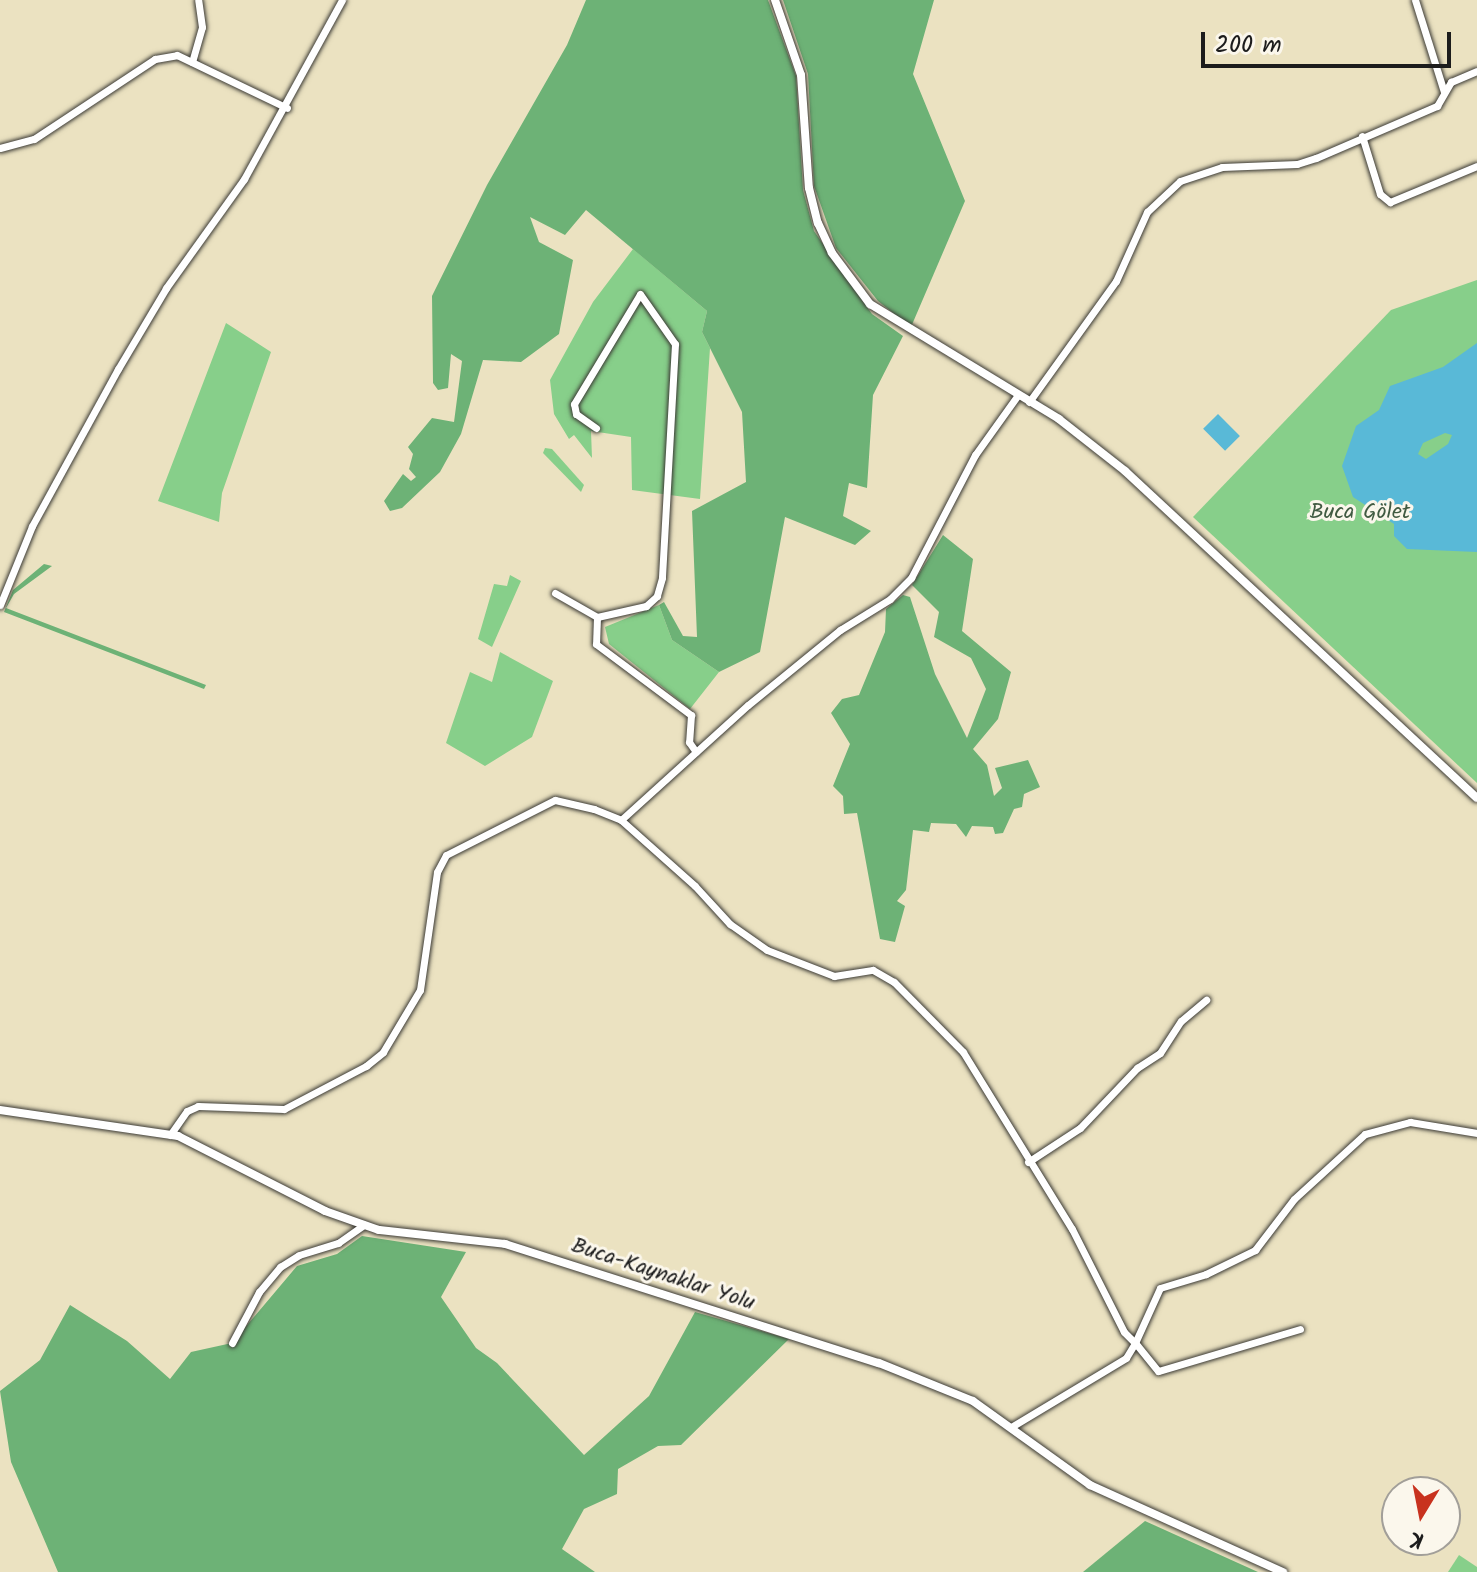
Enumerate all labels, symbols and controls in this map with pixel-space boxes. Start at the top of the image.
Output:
scale bar [1205,16,1455,66]
text: 200 m [1215,26,1282,65]
park label: Buca Gölet [1310,500,1410,526]
street label: Buca-Kaynaklar Yolu [568,1233,758,1317]
north arrow [1381,1476,1461,1556]
text: K [1408,1520,1427,1557]

